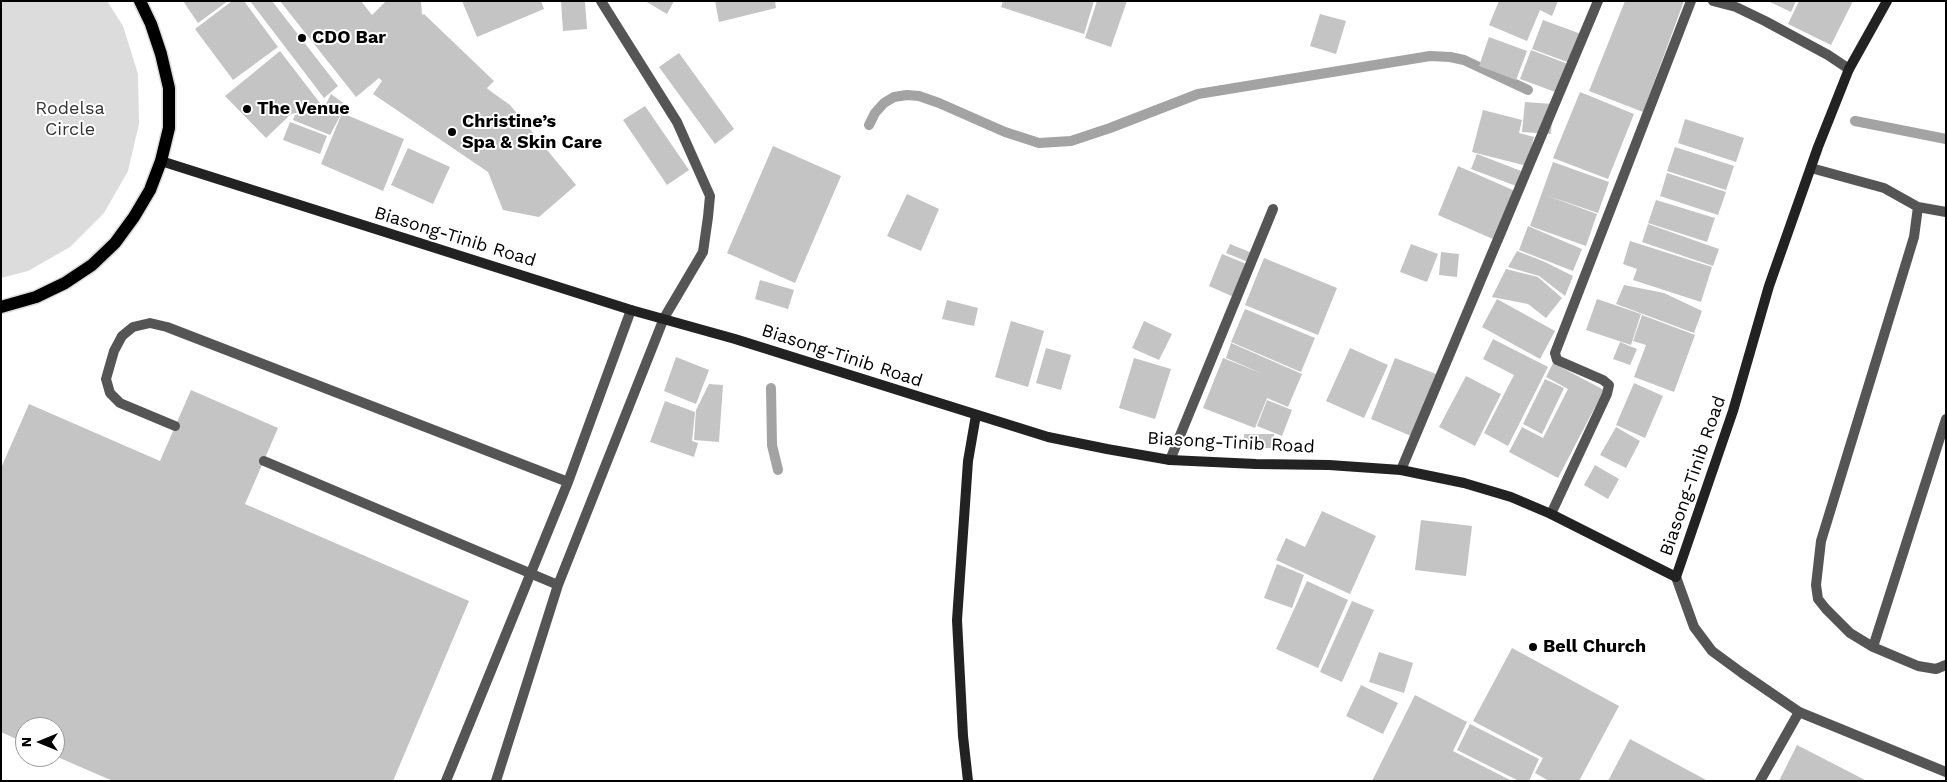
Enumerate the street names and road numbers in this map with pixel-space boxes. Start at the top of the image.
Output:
street label: Biasong-Tinib Road [372,202,538,272]
street label: Biasong-Tinib Road [759,320,925,392]
street label: Biasong-Tinib Road [1655,393,1731,559]
street label: Biasong-Tinib Road [1147,428,1315,458]

